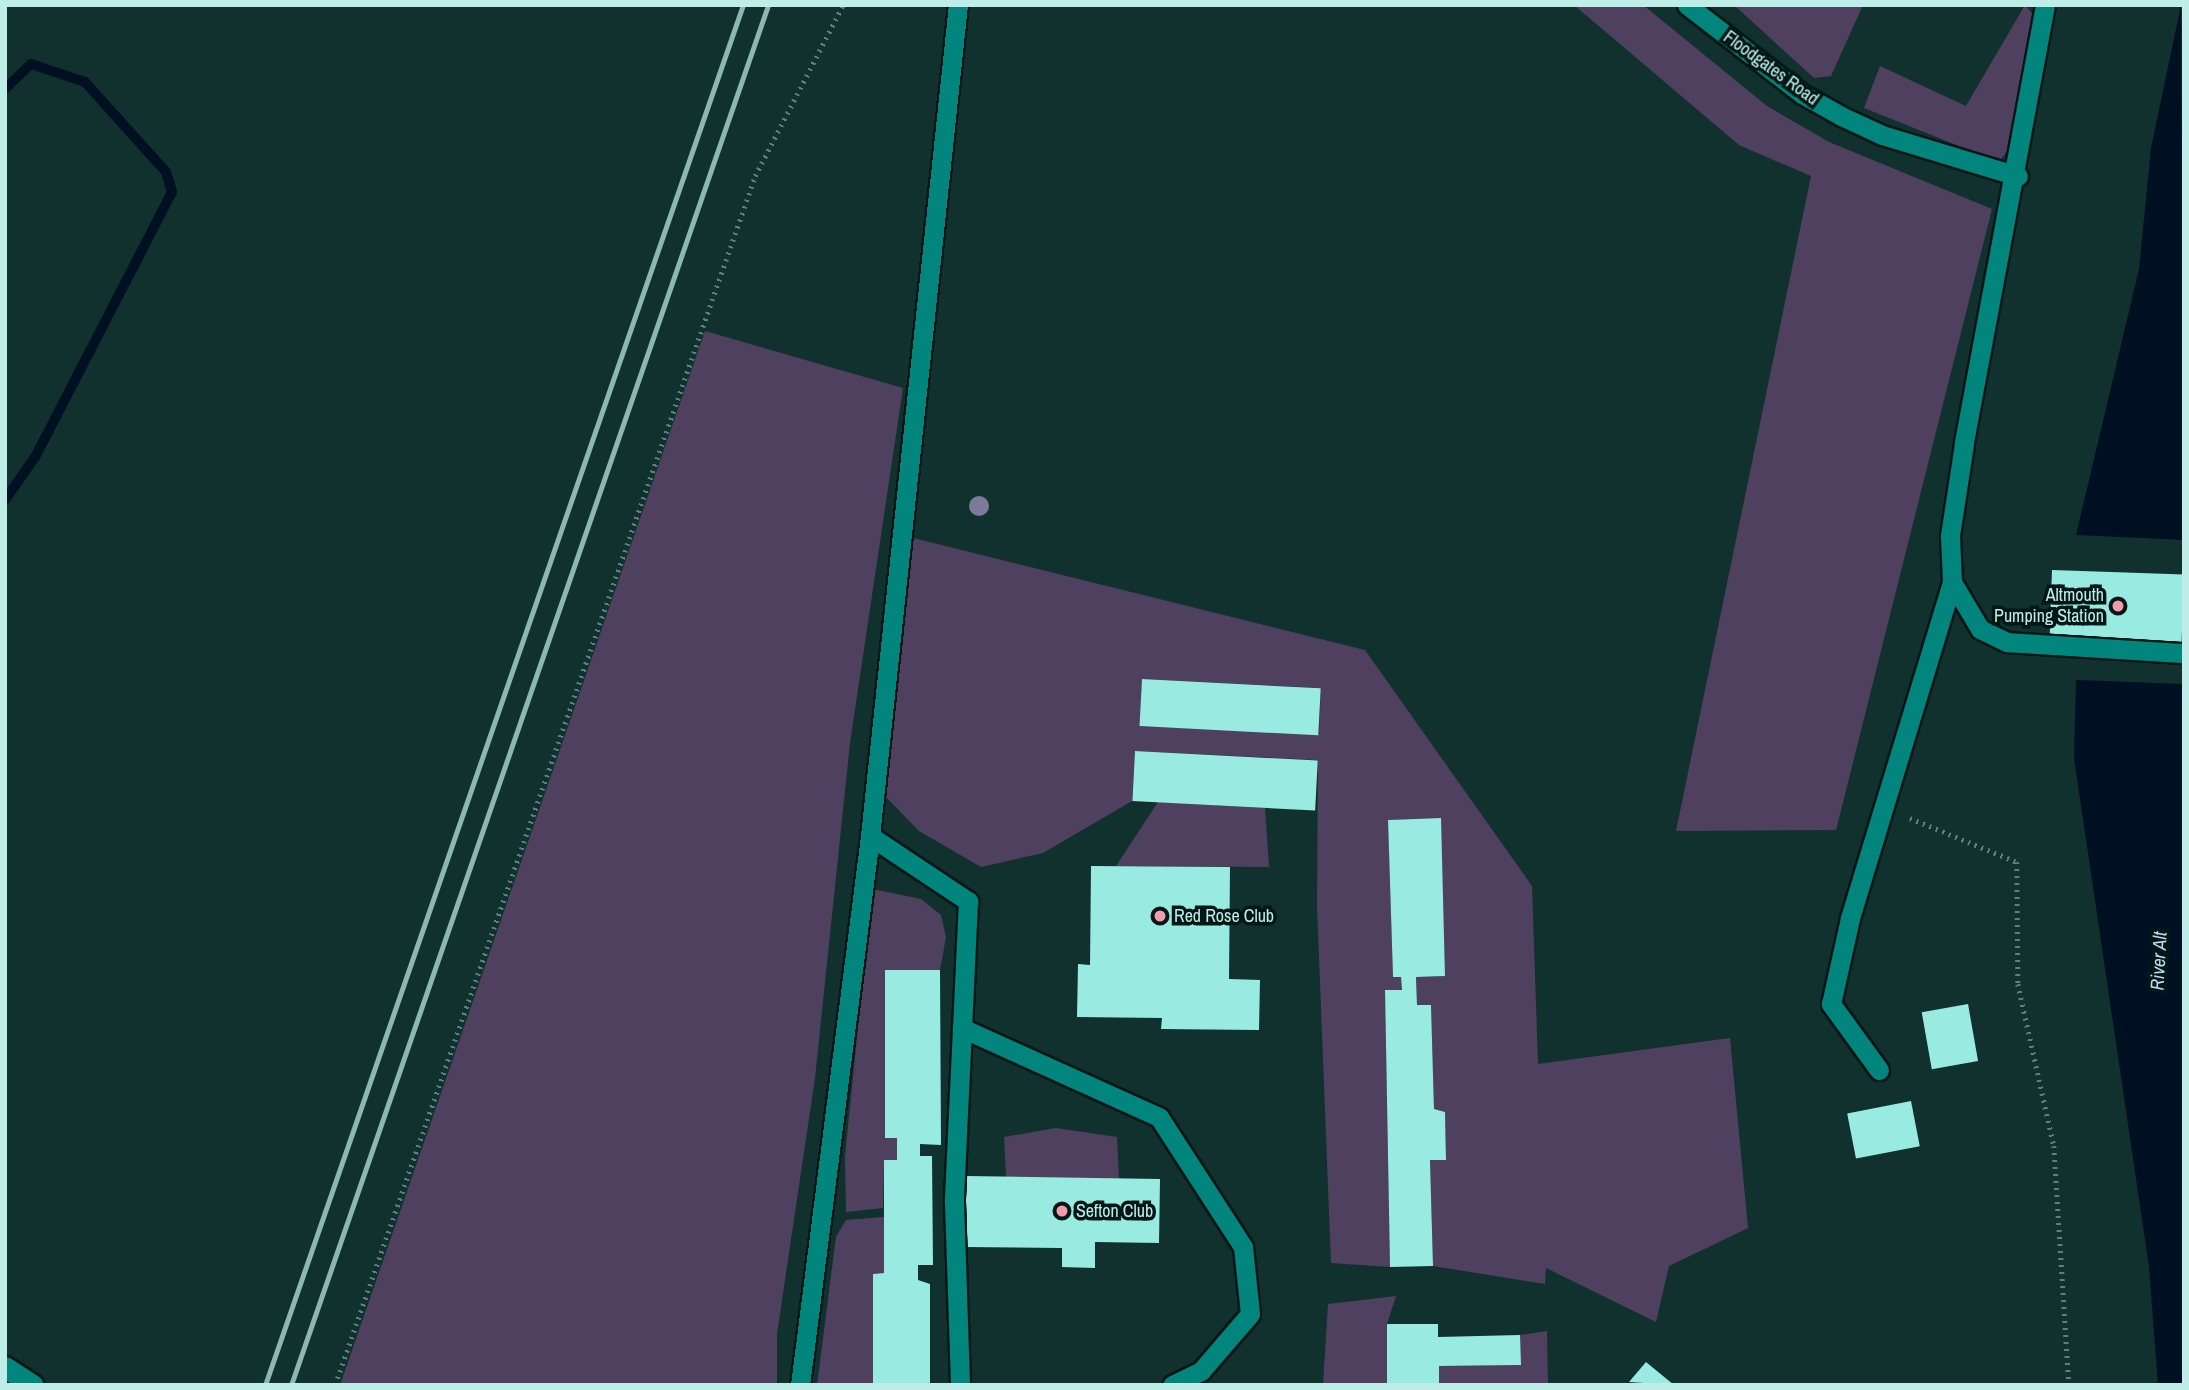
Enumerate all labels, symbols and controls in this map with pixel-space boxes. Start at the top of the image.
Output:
street label: Floodgates Road [1719,26,1823,110]
place label: Altmouth Pumping Station [1994,585,2104,628]
marker: Altmouth Pumping Station [2110,598,2126,614]
place label: Red Rose Club [1174,905,1274,927]
marker: Red Rose Club [1152,908,1168,924]
water label: River Alt [2146,931,2172,991]
place label: Sefton Club [1076,1200,1153,1222]
marker: Sefton Club [1054,1203,1070,1219]

